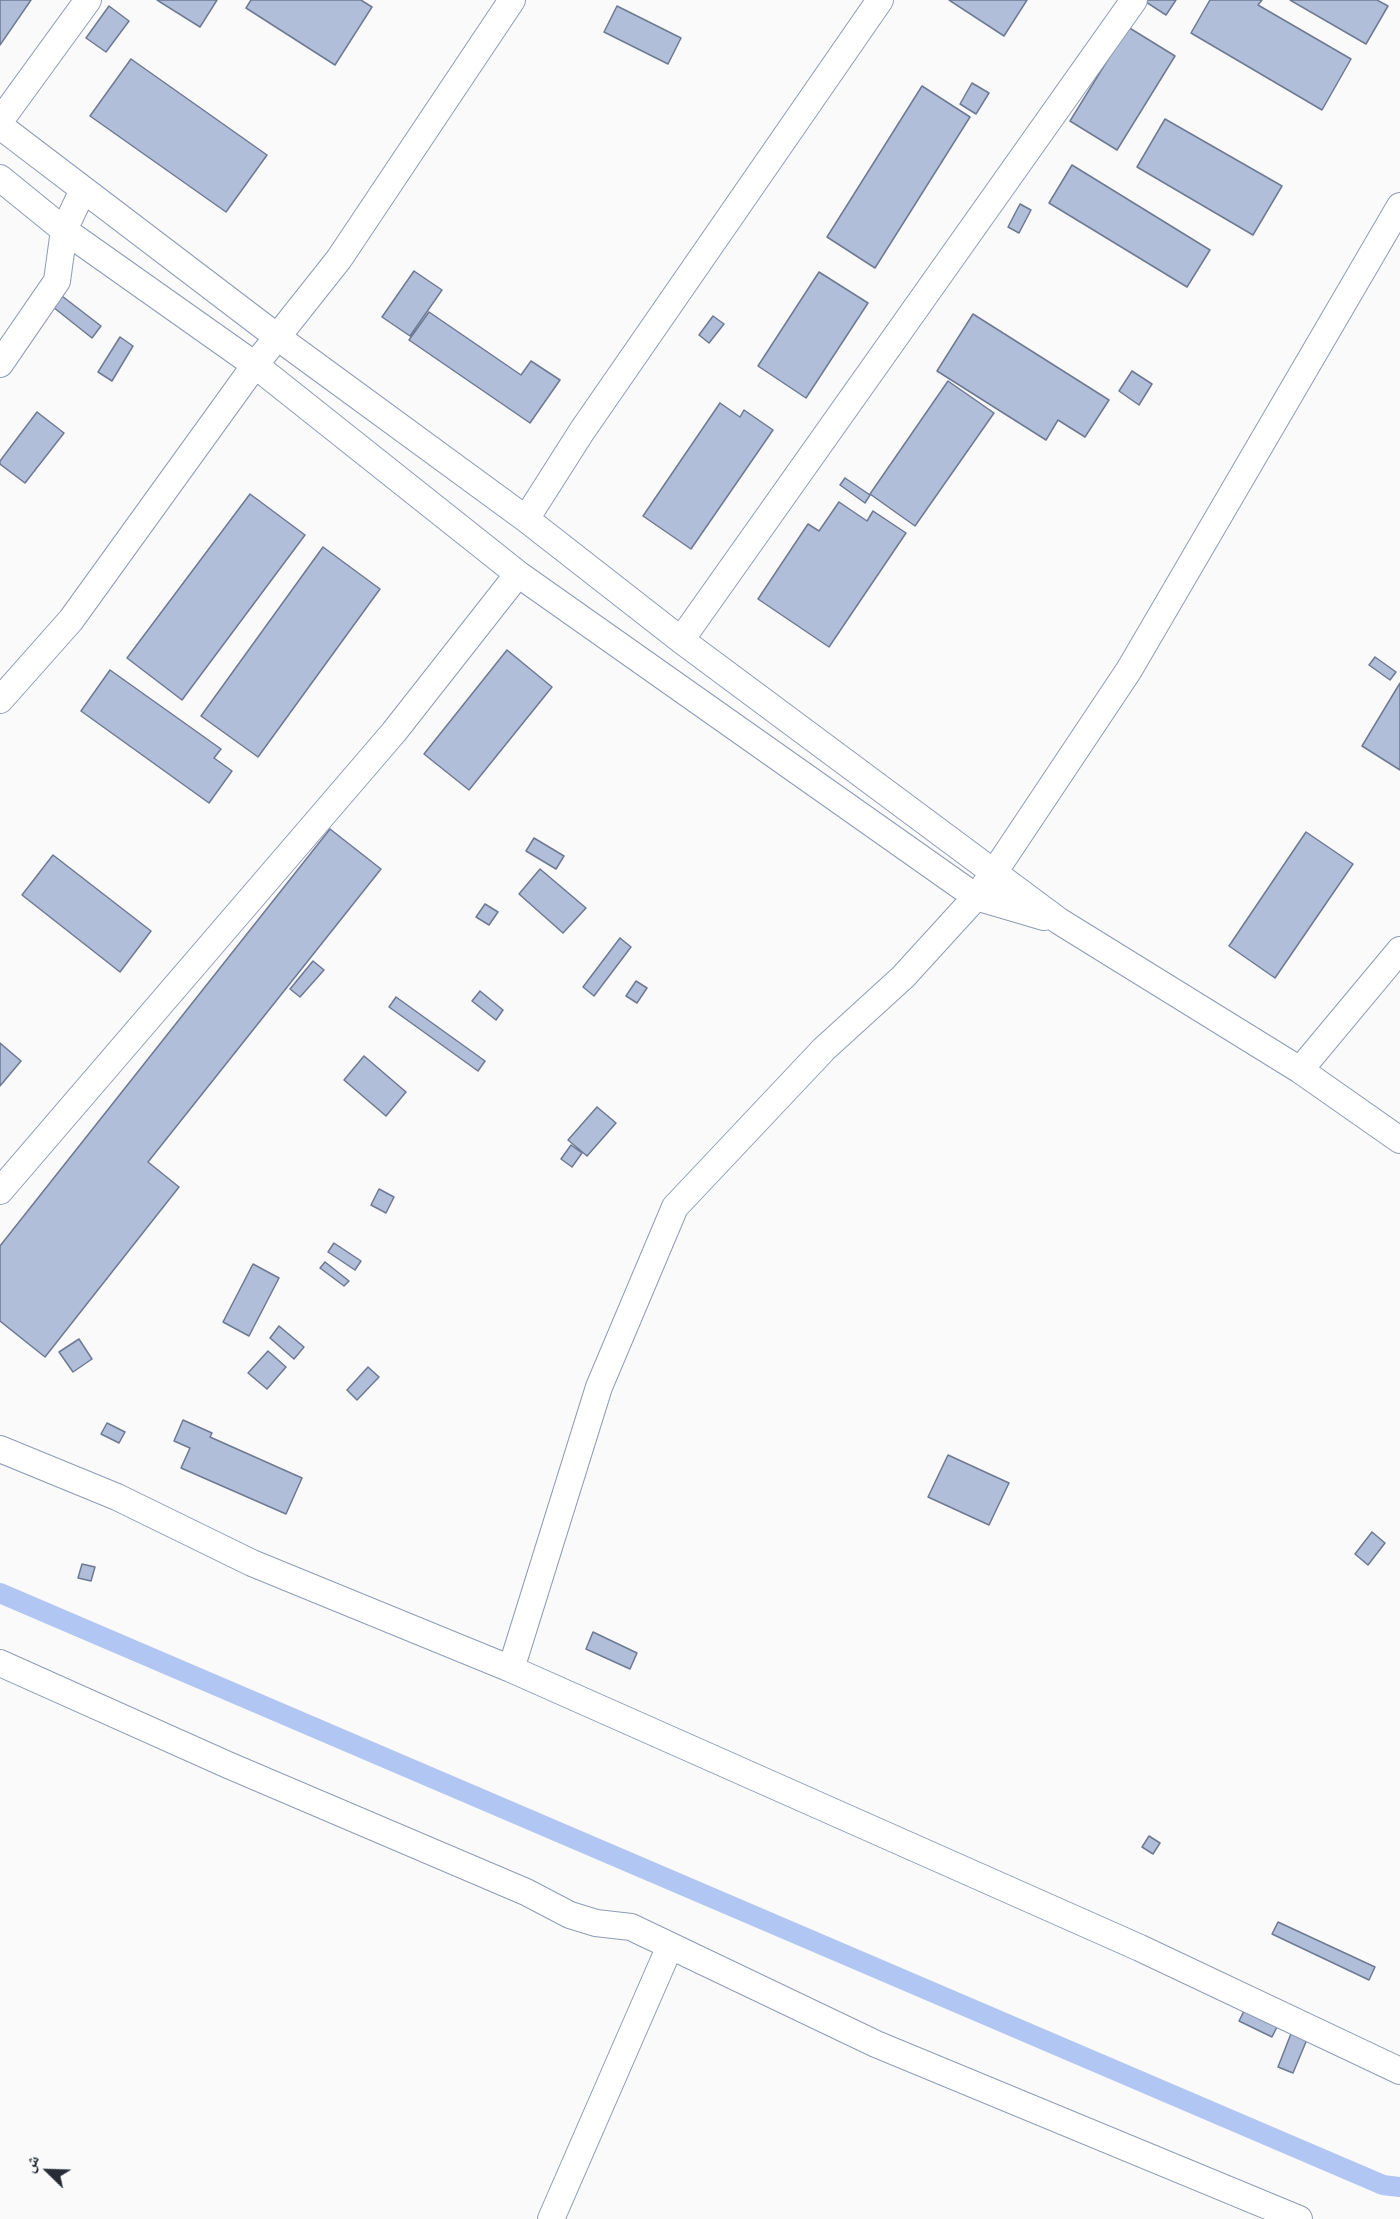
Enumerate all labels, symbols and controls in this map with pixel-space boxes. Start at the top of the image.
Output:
north arrow [18,2141,78,2201]
text: ش [20,2153,42,2175]

